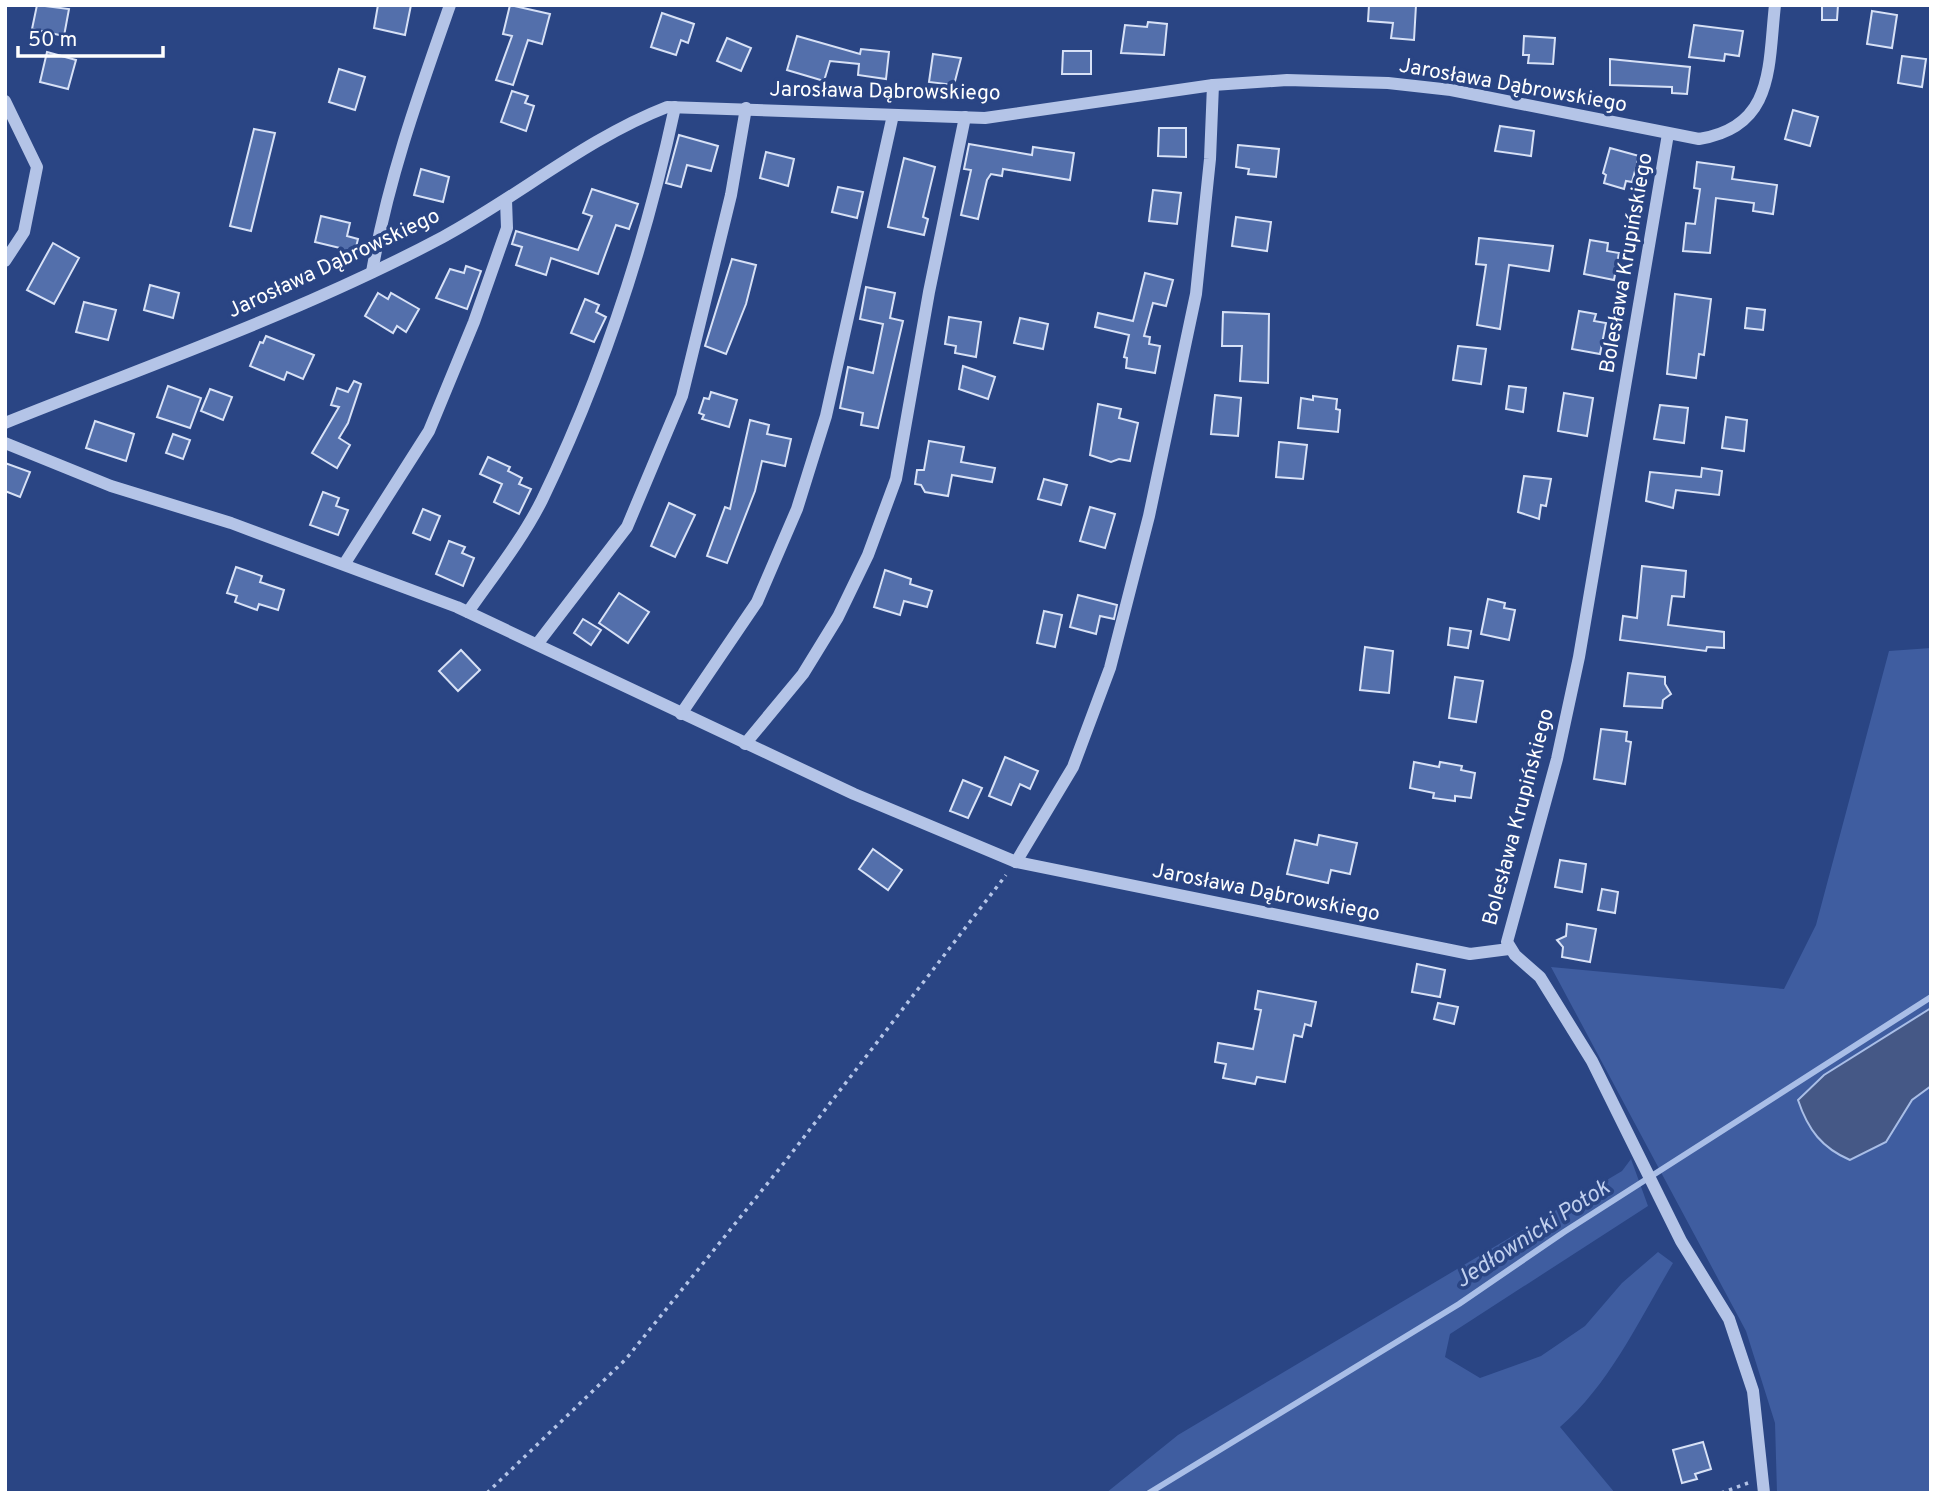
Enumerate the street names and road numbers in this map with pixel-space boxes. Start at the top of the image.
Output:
street label: Jarosława Dąbrowskiego [1397,53,1629,119]
street label: Jarosława Dąbrowskiego [769,76,1001,108]
street label: Bolesława Krupińskiego [1594,151,1660,375]
street label: Jarosława Dąbrowskiego [224,203,444,325]
street label: Bolesława Krupińskiego [1477,706,1561,928]
street label: Jarosława Dąbrowskiego [1150,858,1382,928]

